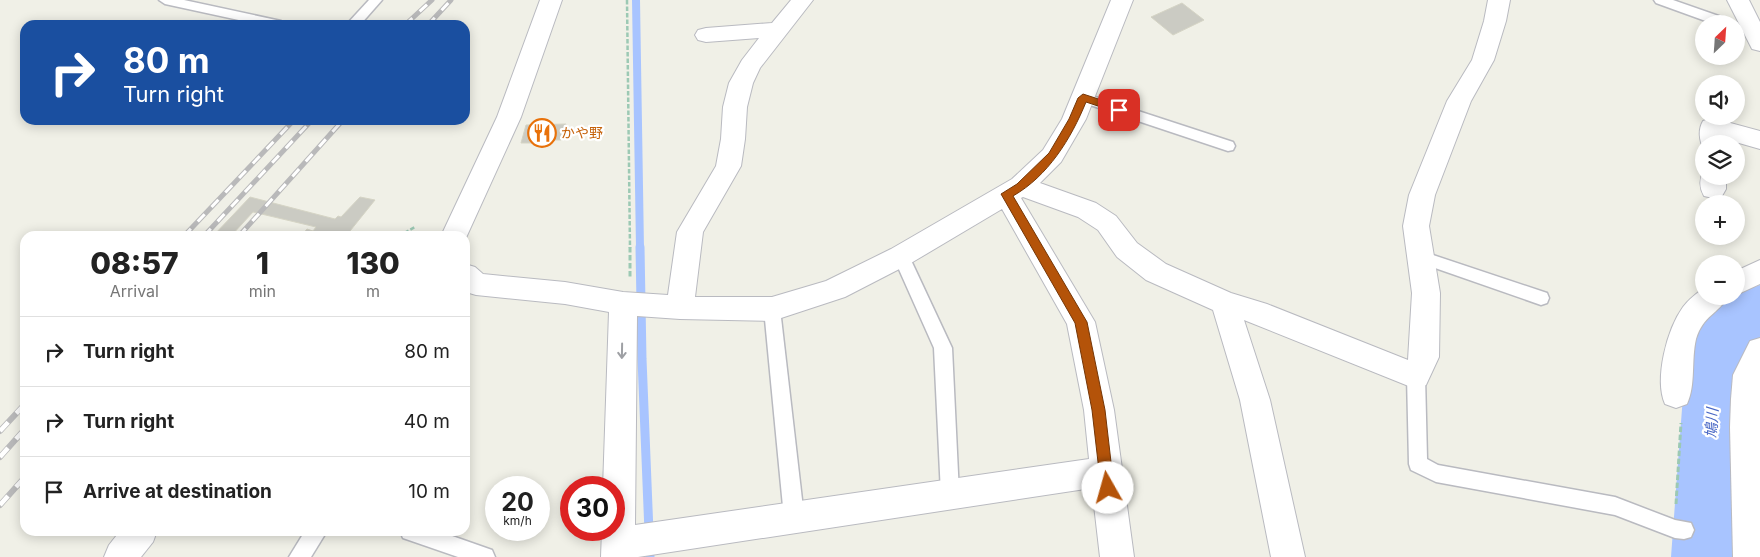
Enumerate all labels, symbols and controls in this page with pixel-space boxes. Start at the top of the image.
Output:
north arrow [1695,15,1745,65]
map controls [1695,15,1745,305]
text: 80 m [123,39,210,81]
icon: right [40,40,105,105]
button: sound [1695,75,1745,125]
text: Turn right [123,81,224,107]
pin [1098,89,1140,131]
icon: arrive [1105,96,1133,124]
restaurant icon: かや野 [527,118,557,148]
place label: かや野 [561,124,603,141]
button: layers [1695,135,1745,185]
button: + [1695,195,1745,245]
text: 08:57 [90,245,179,281]
text: 1 [256,245,269,281]
text: 130 [346,245,400,281]
button: − [1695,255,1745,305]
text: Arrival [110,281,159,301]
text: min [249,281,276,301]
text: m [366,281,380,301]
icon: right [40,338,68,366]
text: Turn right [83,340,174,363]
text: 80 m [404,340,450,363]
one-way arrow [617,343,627,359]
water label: 鳩川 [1701,406,1722,438]
icon: right [40,408,68,436]
text: Turn right [83,410,174,433]
text: 40 m [404,410,450,433]
position arrow [1081,461,1133,513]
speed limit sign: 30 [560,476,625,541]
icon: arrive [40,478,68,506]
text: Arrive at destination [83,480,272,503]
text: 10 m [408,480,450,503]
text: 20 [501,487,534,517]
text: km/h [503,513,532,528]

